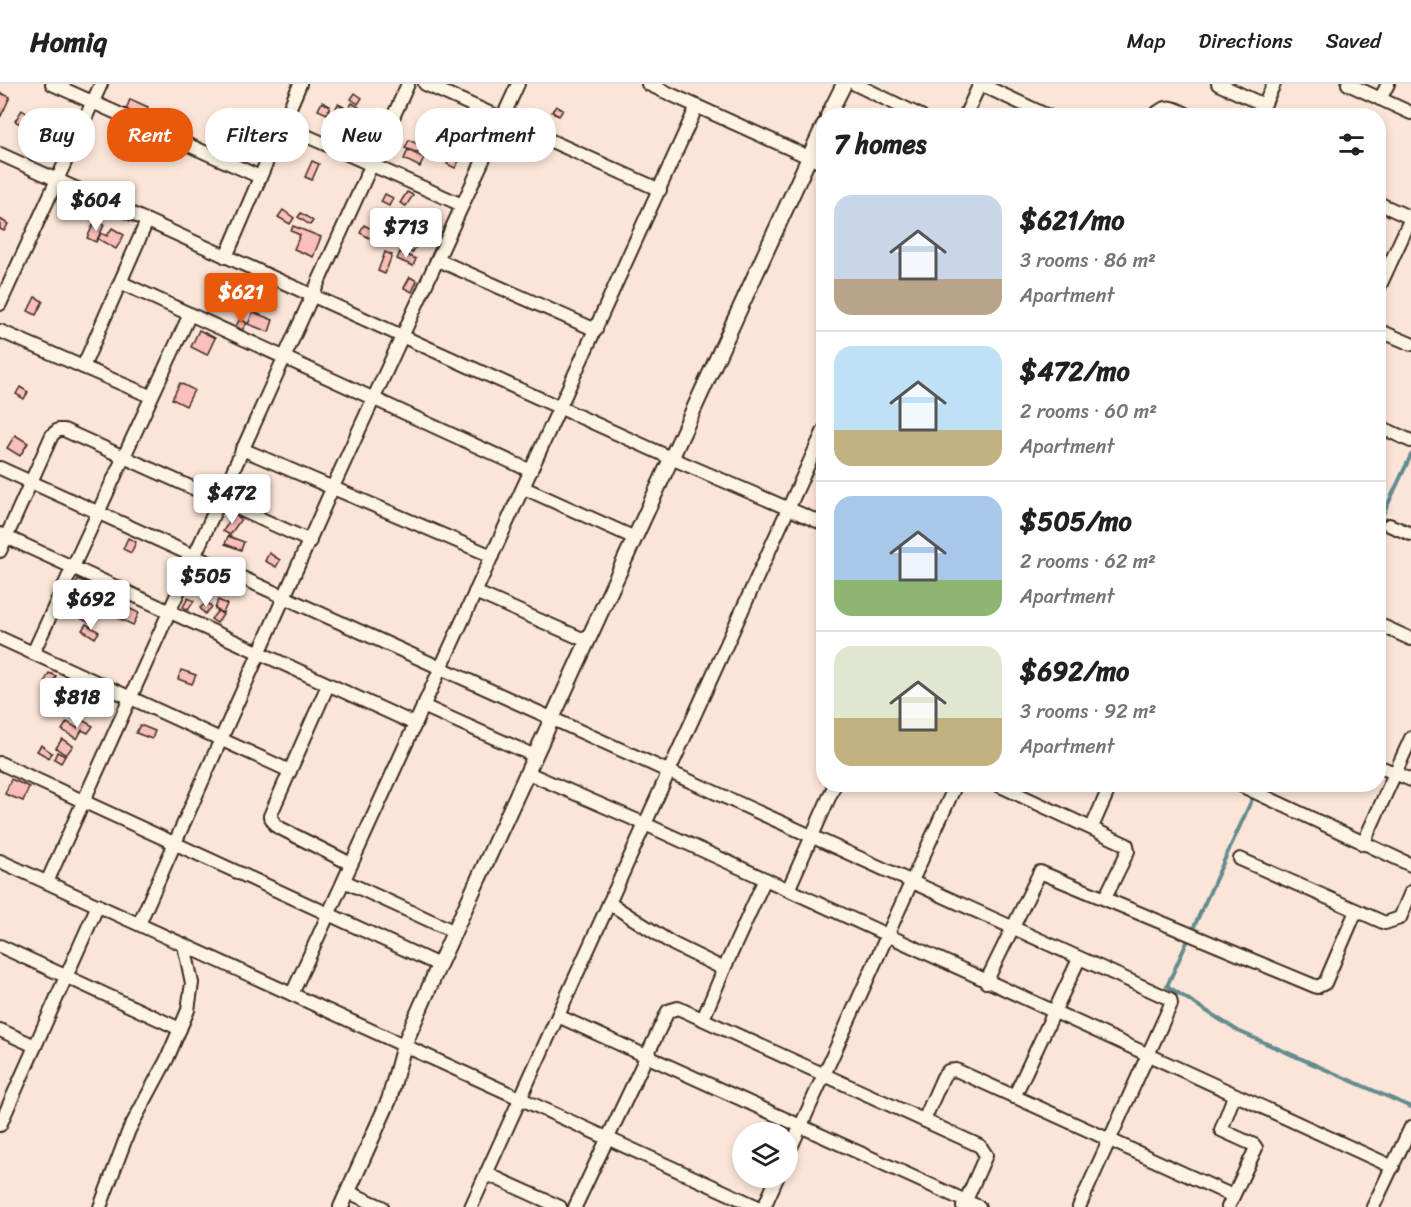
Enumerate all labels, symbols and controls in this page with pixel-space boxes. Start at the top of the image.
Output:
text: Homiq [30,17,107,66]
text: Map [1127,22,1165,60]
text: Directions [1198,22,1293,60]
text: Saved [1326,22,1381,60]
chip: Buy [18,108,95,162]
chip: Rent [107,108,193,162]
chip: Filters [205,108,309,162]
chip: New [321,108,403,162]
chip: Apartment [415,108,556,162]
text: 7 homes [834,121,926,167]
icon: filters [1335,128,1368,161]
pin: $604 [60,181,132,232]
text: $604 [71,183,121,218]
text: $621/mo [1020,197,1125,243]
pin: $713 [370,208,442,259]
text: $713 [384,210,428,245]
icon: home [882,219,954,291]
text: 3 rooms · 86 m² [1020,243,1156,278]
pin: $621 [205,273,277,324]
text: $621 [219,275,263,310]
text: Apartment [1020,278,1114,313]
text: $472/mo [1020,348,1130,394]
icon: home [882,370,954,442]
text: 2 rooms · 60 m² [1020,394,1157,429]
text: Apartment [1020,429,1114,464]
pin: $472 [196,474,268,525]
text: $472 [208,476,256,511]
text: $505/mo [1020,498,1132,544]
icon: home [882,520,954,592]
text: 2 rooms · 62 m² [1020,544,1156,579]
pin: $505 [170,557,242,608]
text: $505 [181,559,231,594]
text: Apartment [1020,579,1114,614]
pin: $692 [55,580,127,631]
text: $692 [67,582,115,617]
text: $692/mo [1020,648,1129,694]
icon: home [882,670,954,742]
pin: $818 [41,678,113,729]
text: $818 [54,680,100,715]
text: 3 rooms · 92 m² [1020,694,1156,729]
text: Apartment [1020,729,1114,764]
map controls [732,1122,798,1188]
button: layers [732,1122,798,1188]

